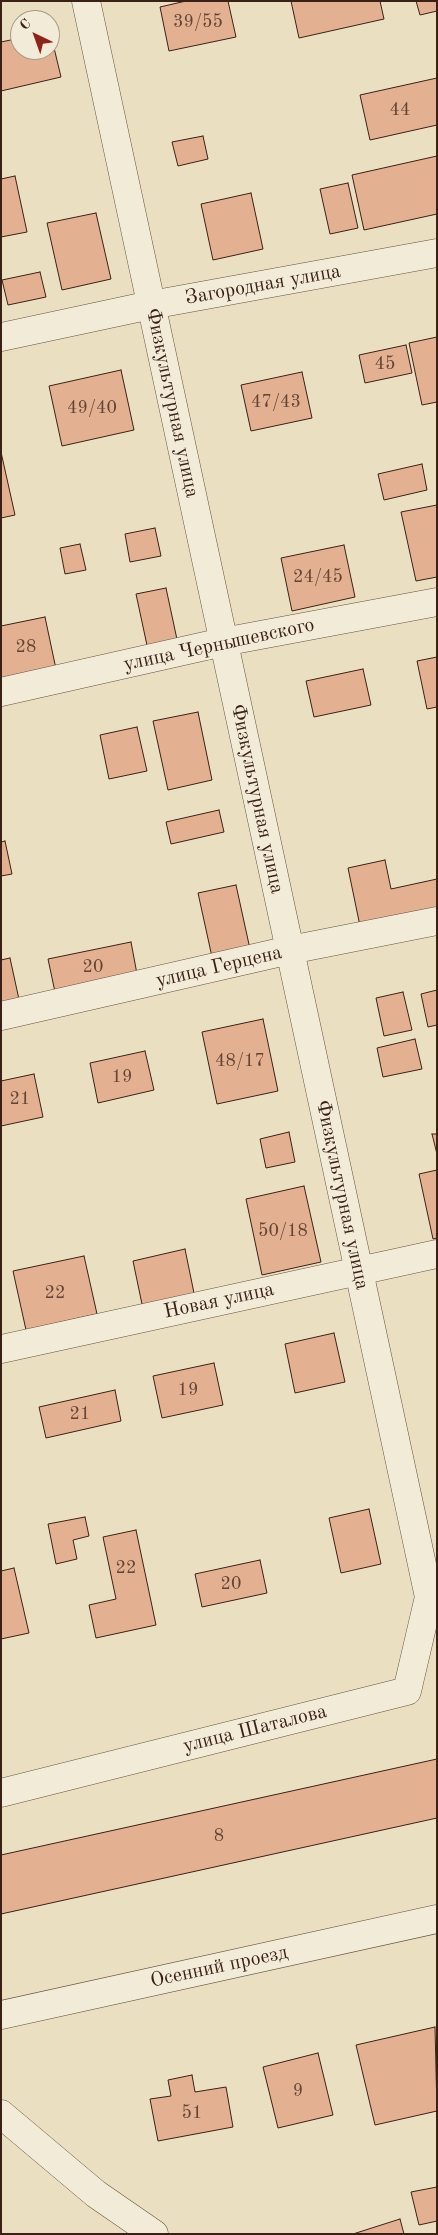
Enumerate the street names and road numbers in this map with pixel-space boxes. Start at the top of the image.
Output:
street label: Загородная улица [183,260,343,310]
street label: Физкультурная улица [140,306,204,500]
street label: улица Чернышевского [121,613,317,677]
street label: Физкультурная улица [225,702,289,896]
street label: улица Герцена [154,941,284,993]
street label: Физкультурная улица [310,1098,374,1292]
street label: Новая улица [162,1278,276,1324]
street label: улица Шаталова [181,1700,329,1758]
street label: Осенний проезд [148,1941,290,1993]

